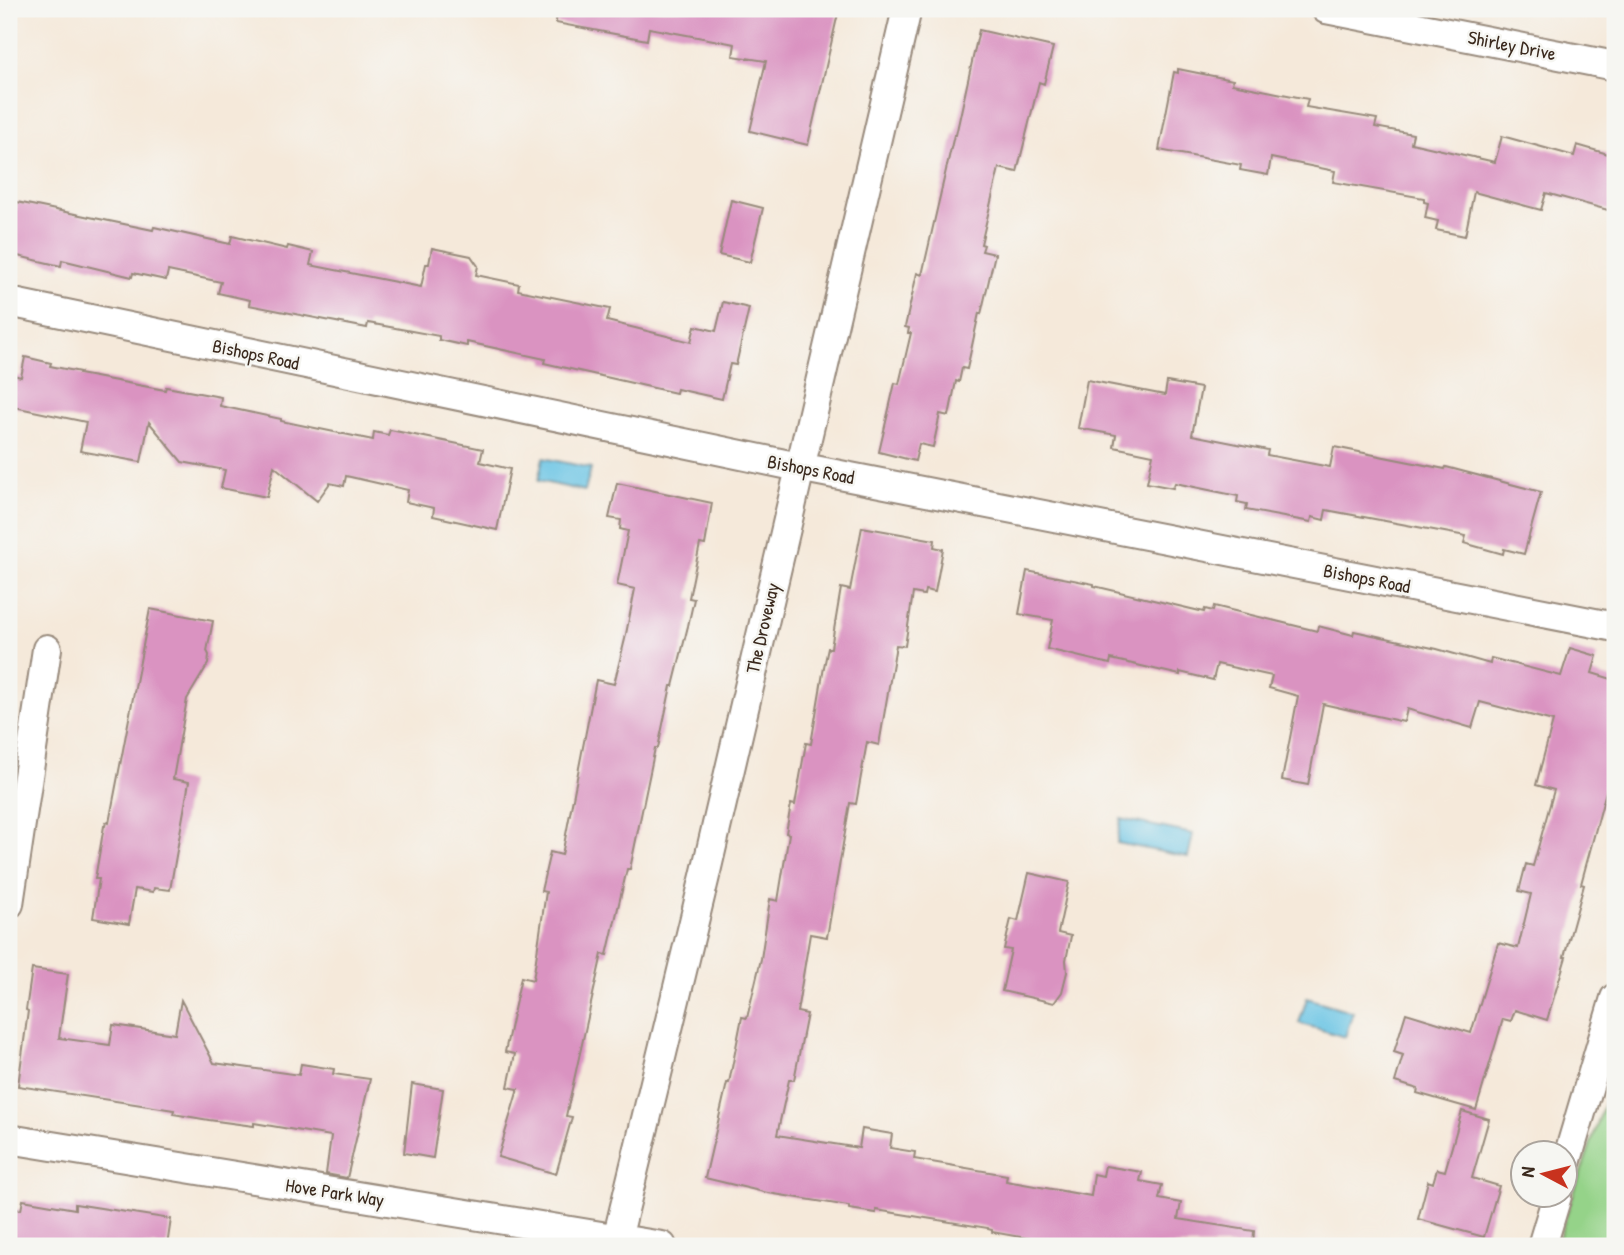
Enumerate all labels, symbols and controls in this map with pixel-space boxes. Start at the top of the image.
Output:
street label: Shirley Drive [1466,24,1559,66]
street label: Bishops Road [210,332,302,376]
street label: Bishops Road [765,448,857,490]
street label: Bishops Road [1321,557,1413,599]
street label: The Droveway [739,580,785,676]
north arrow [1508,1140,1578,1210]
text: N [1514,1165,1541,1179]
street label: Hove Park Way [284,1171,386,1213]

